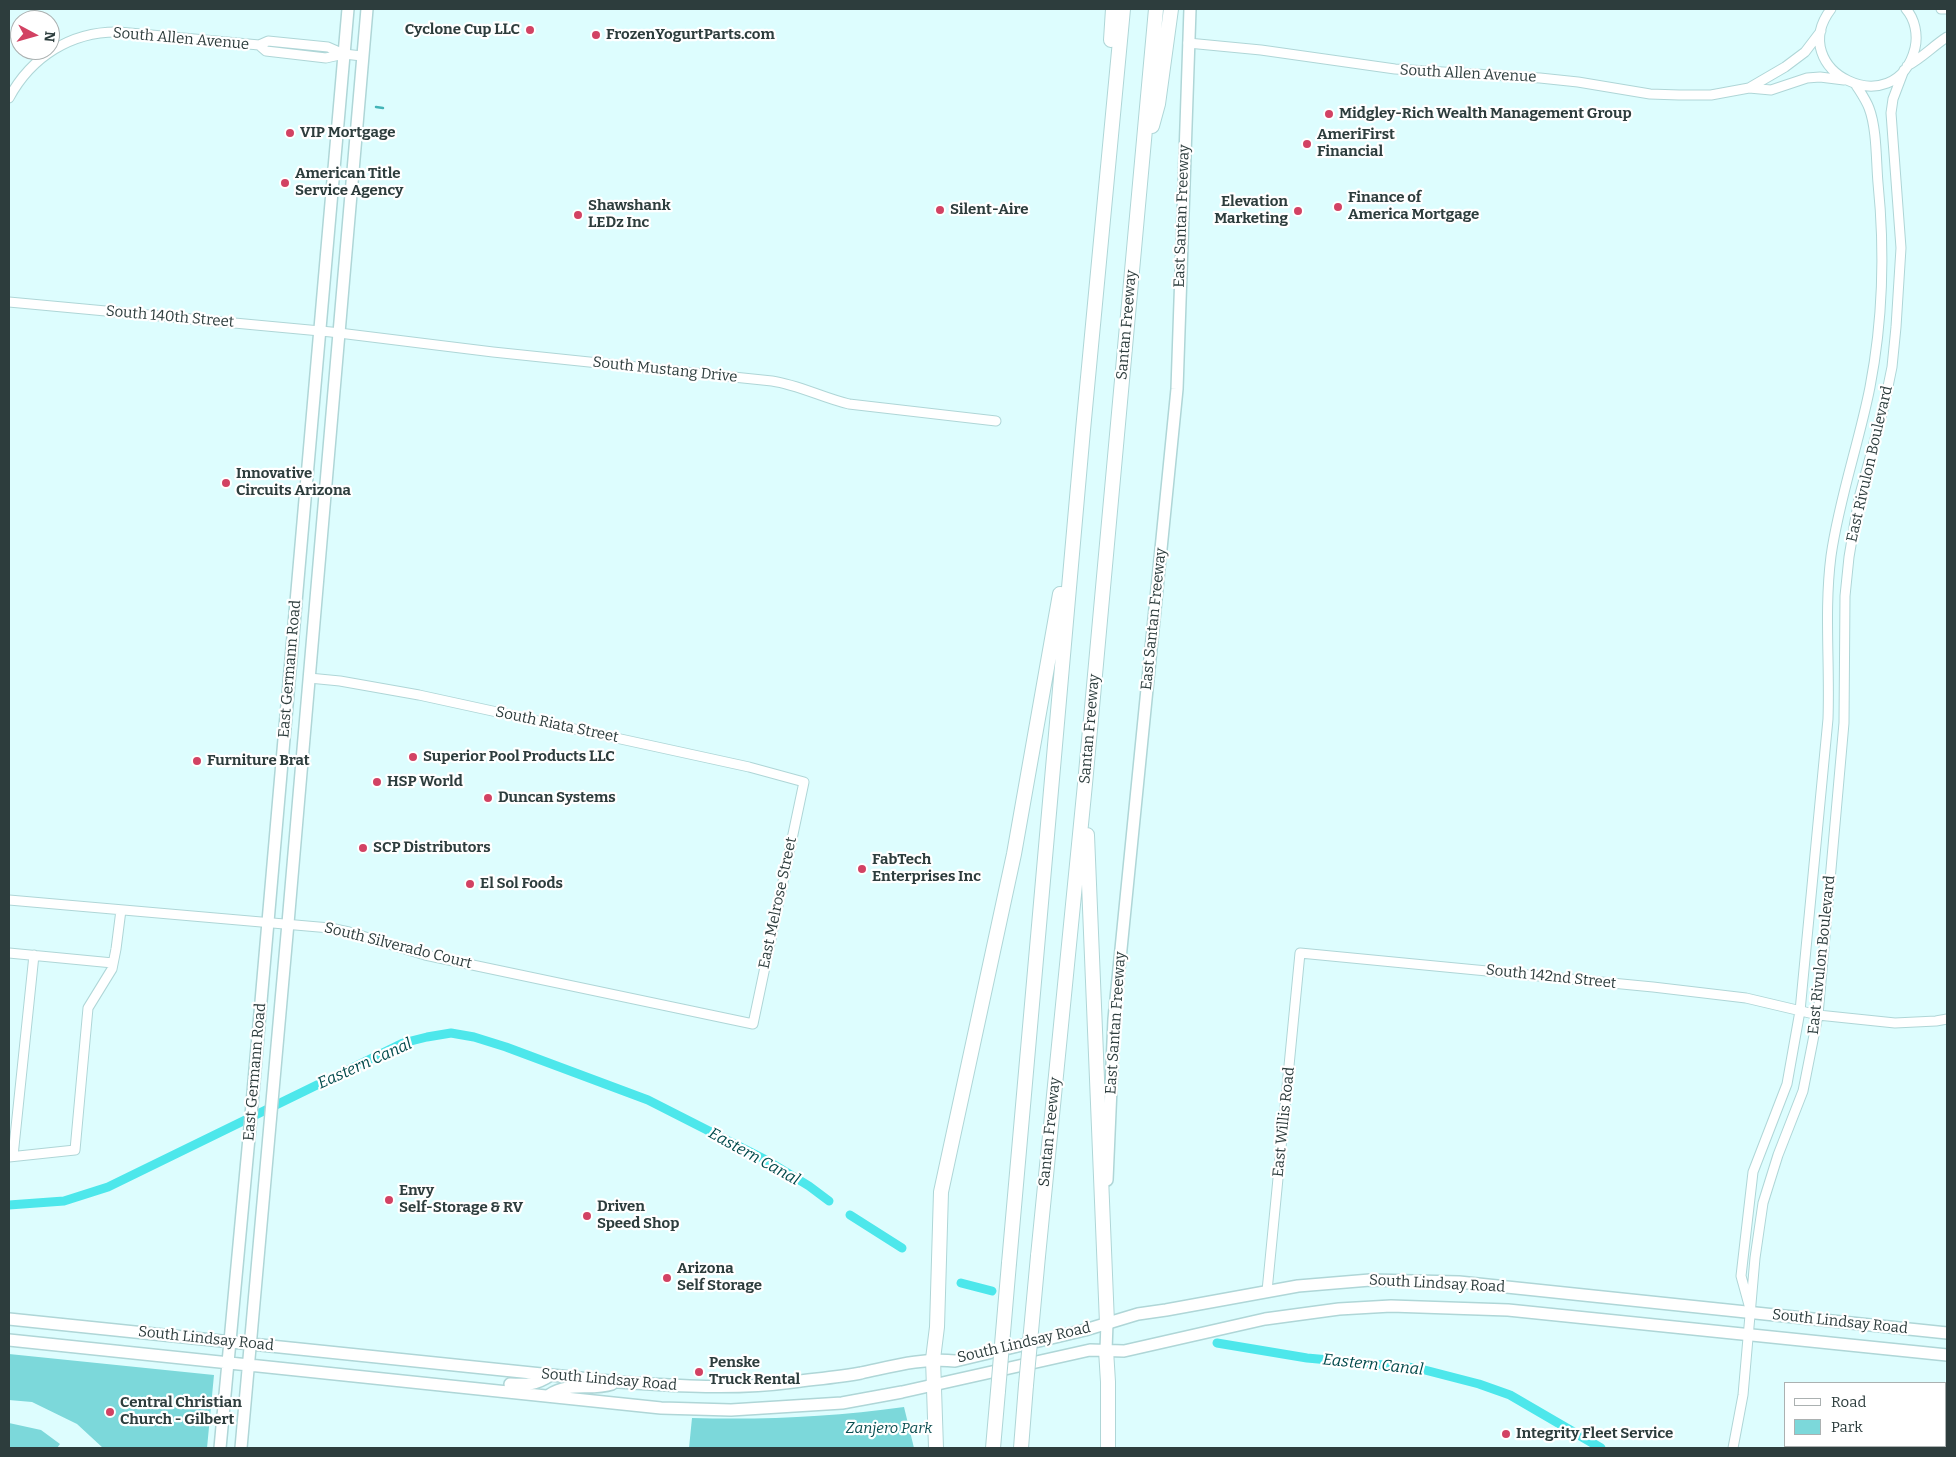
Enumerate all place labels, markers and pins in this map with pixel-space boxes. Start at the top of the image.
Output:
place label: Cyclone Cup LLC [405,21,520,39]
marker: Cyclone Cup LLC [524,24,536,36]
place label: FrozenYogurtParts.com [606,26,775,44]
marker: FrozenYogurtParts.com [590,29,602,41]
place label: Midgley-Rich Wealth Management Group [1339,105,1632,123]
marker: Midgley-Rich Wealth Management Group [1323,108,1335,120]
place label: VIP Mortgage [300,124,396,142]
place label: AmeriFirst Financial [1317,126,1395,161]
marker: VIP Mortgage [284,127,296,139]
marker: AmeriFirst Financial [1301,138,1313,150]
place label: American Title Service Agency [295,165,403,200]
marker: American Title Service Agency [279,177,291,189]
place label: Finance of America Mortgage [1348,189,1479,224]
place label: Elevation Marketing [1214,193,1288,228]
place label: Shawshank LEDz Inc [588,197,671,232]
place label: Silent-Aire [950,201,1029,219]
marker: Finance of America Mortgage [1332,201,1344,213]
marker: Silent-Aire [934,204,946,216]
marker: Elevation Marketing [1292,205,1304,217]
marker: Shawshank LEDz Inc [572,209,584,221]
place label: Innovative Circuits Arizona [236,465,351,500]
marker: Innovative Circuits Arizona [220,477,232,489]
place label: Superior Pool Products LLC [423,748,615,766]
marker: Superior Pool Products LLC [407,751,419,763]
place label: Furniture Brat [207,752,310,770]
marker: Furniture Brat [191,755,203,767]
place label: HSP World [387,773,463,791]
marker: HSP World [371,776,383,788]
place label: Duncan Systems [498,789,616,807]
marker: Duncan Systems [482,792,494,804]
place label: SCP Distributors [373,839,491,857]
marker: SCP Distributors [357,842,369,854]
place label: FabTech Enterprises Inc [872,851,981,886]
marker: FabTech Enterprises Inc [856,863,868,875]
place label: El Sol Foods [480,875,563,893]
marker: El Sol Foods [464,878,476,890]
place label: Envy Self-Storage & RV [399,1182,523,1217]
marker: Envy Self-Storage & RV [383,1194,395,1206]
place label: Driven Speed Shop [597,1198,679,1233]
marker: Driven Speed Shop [581,1210,593,1222]
place label: Arizona Self Storage [677,1260,762,1295]
marker: Arizona Self Storage [661,1272,673,1284]
place label: Penske Truck Rental [709,1354,800,1389]
marker: Penske Truck Rental [693,1366,705,1378]
place label: Central Christian Church - Gilbert [120,1394,242,1429]
marker: Central Christian Church - Gilbert [104,1406,116,1418]
place label: Integrity Fleet Service [1516,1425,1673,1443]
marker: Integrity Fleet Service [1500,1428,1512,1440]

